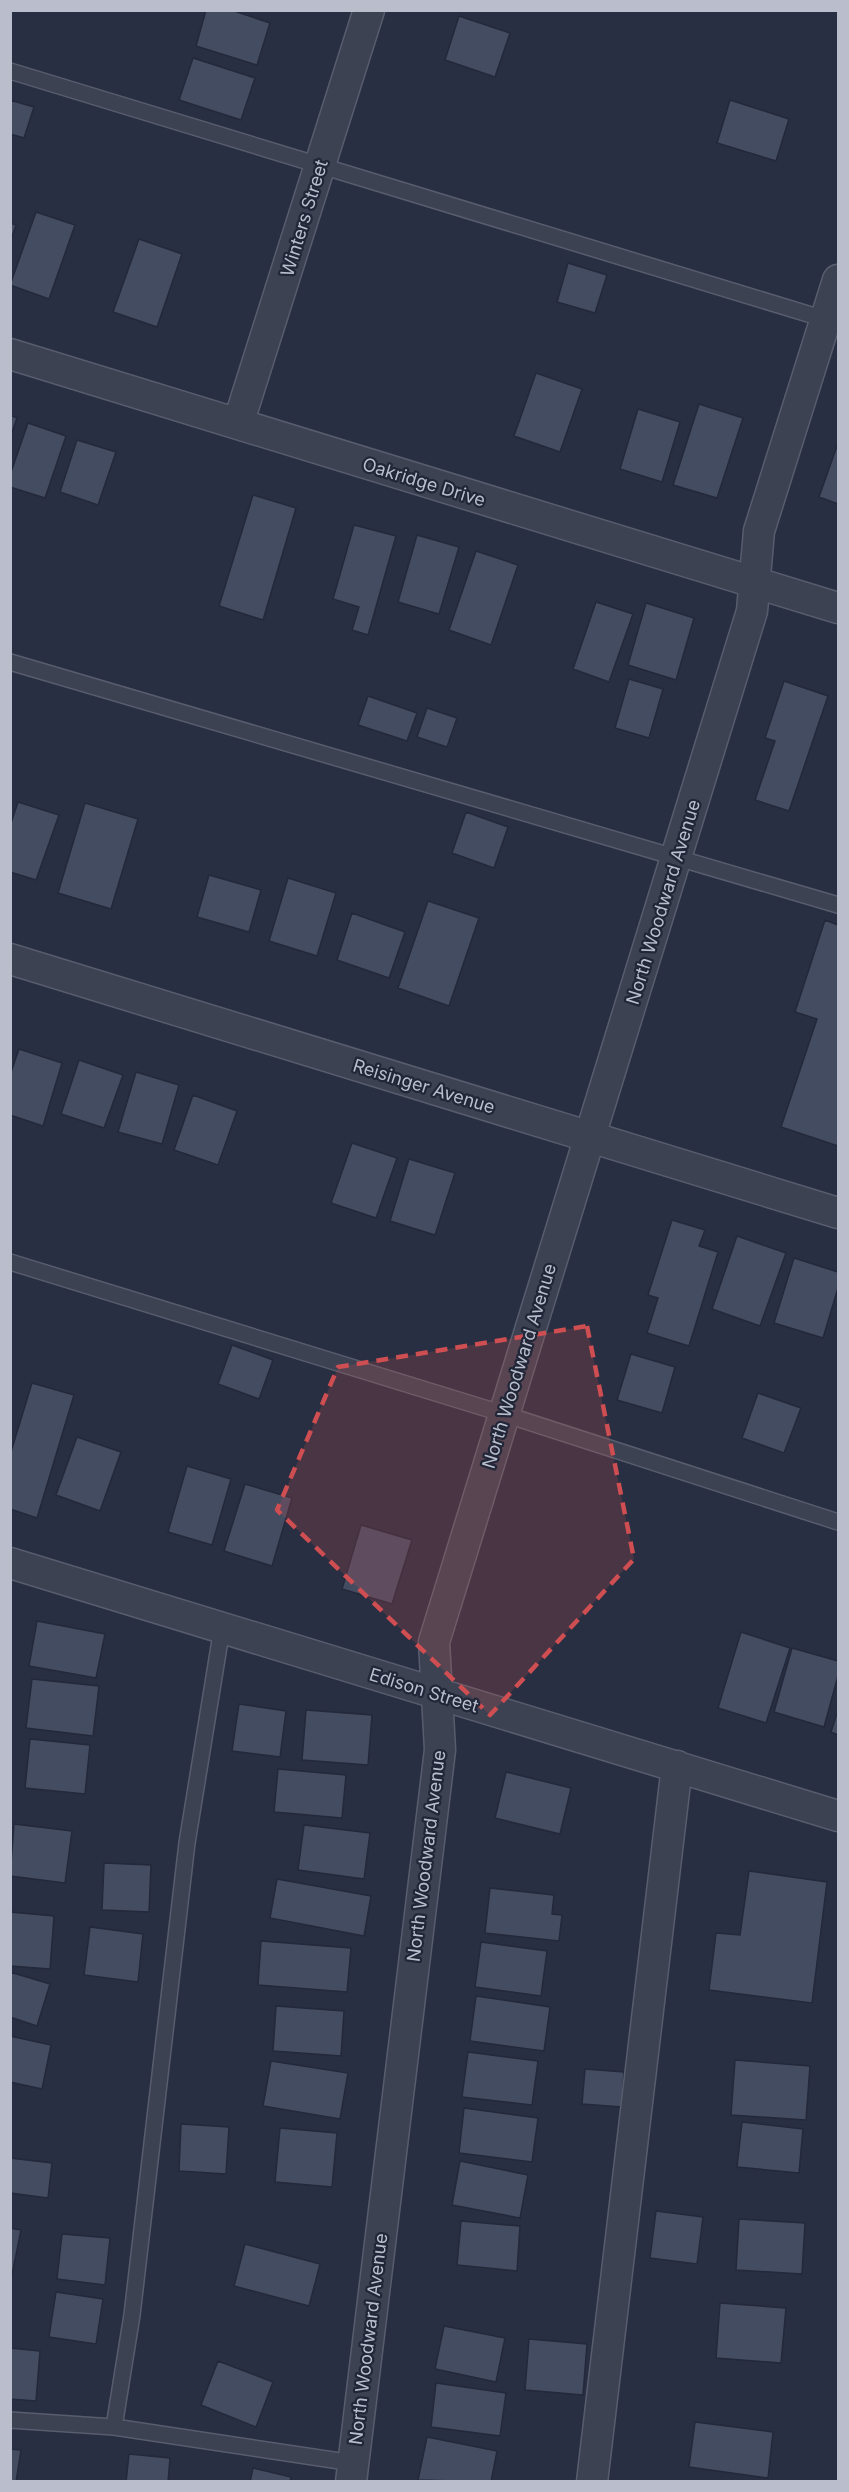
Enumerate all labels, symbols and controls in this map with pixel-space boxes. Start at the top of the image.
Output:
street label: Winters Street [276,157,332,279]
street label: Oakridge Drive [360,453,488,511]
street label: North Woodward Avenue [622,797,704,1007]
street label: Reisinger Avenue [351,1054,497,1118]
street label: North Woodward Avenue [478,1261,560,1471]
street label: Edison Street [367,1663,481,1717]
street label: North Woodward Avenue [403,1749,449,1963]
street label: North Woodward Avenue [345,2232,391,2446]

